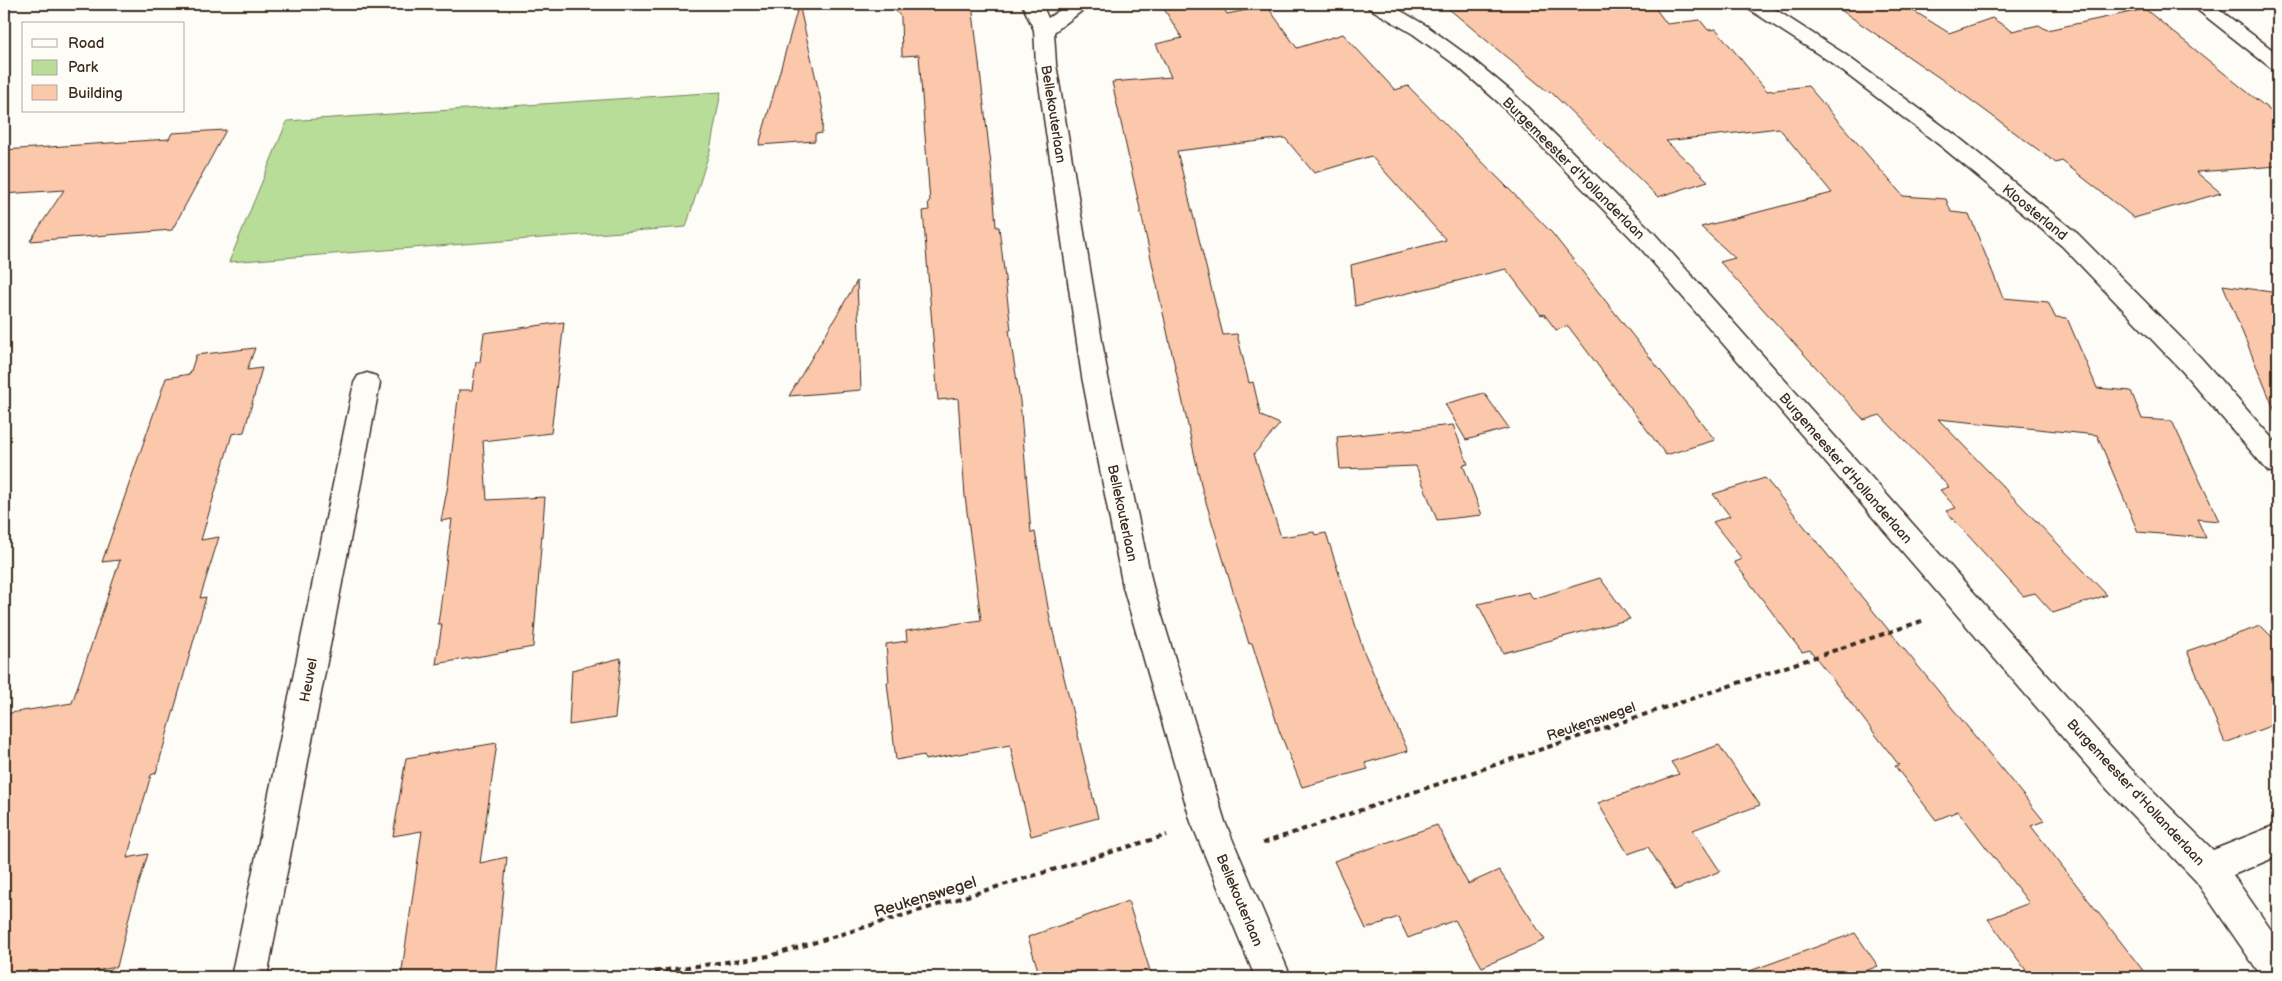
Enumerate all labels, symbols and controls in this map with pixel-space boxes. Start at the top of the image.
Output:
legend [22,22,185,112]
text: Road [68,34,104,53]
text: Park [68,58,99,77]
street label: Bellekouterlaan [1037,64,1070,164]
text: Building [68,84,123,103]
street label: Burgemeester d'Hollanderlaan [1499,94,1648,243]
street label: Kloosterland [1999,181,2071,244]
street label: Burgemeester d'Hollanderlaan [1776,389,1916,547]
street label: Bellekouterlaan [1104,463,1141,563]
street label: Heuvel [296,657,321,703]
street label: Reukenswegel [1544,698,1638,745]
street label: Burgemeester d'Hollanderlaan [2063,716,2208,869]
street label: Bellekouterlaan [1212,852,1267,949]
street label: Reukenswegel [872,873,979,922]

